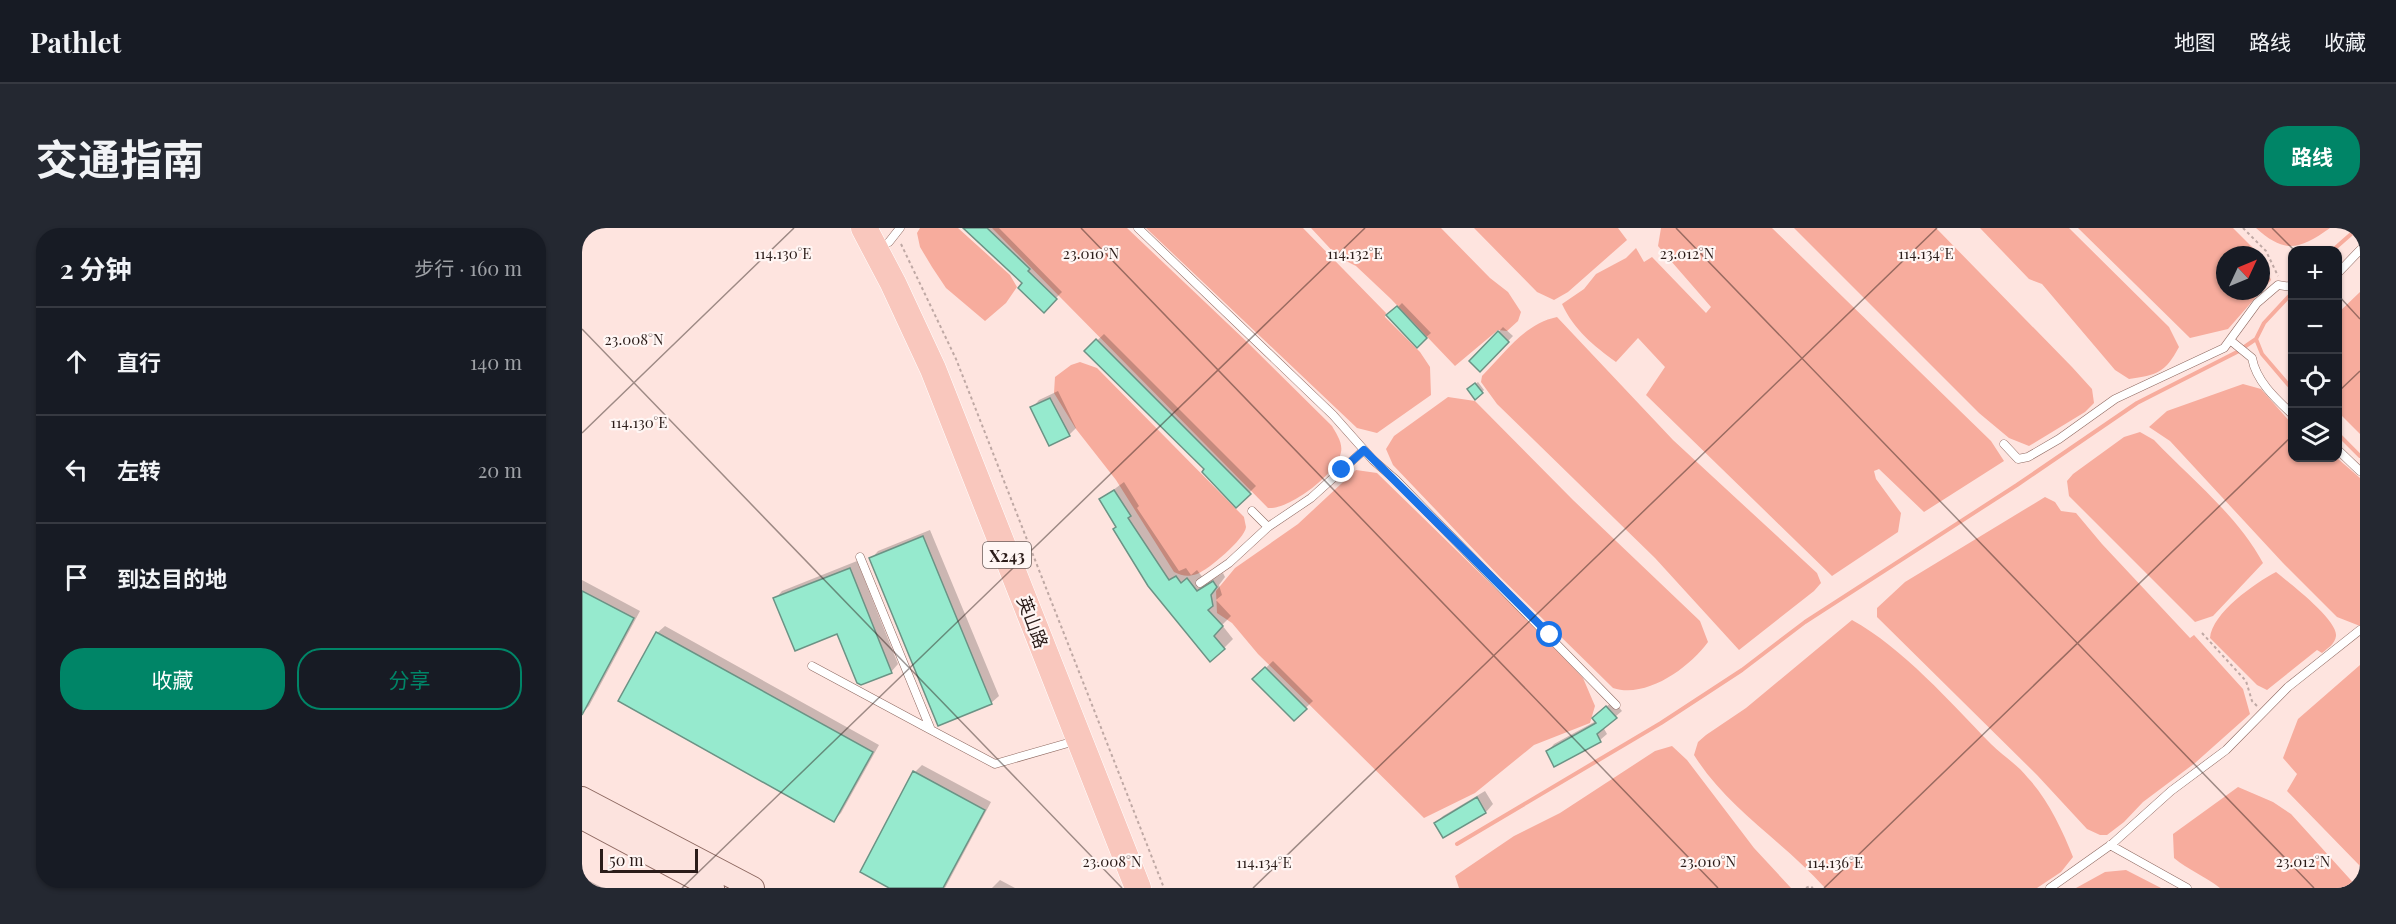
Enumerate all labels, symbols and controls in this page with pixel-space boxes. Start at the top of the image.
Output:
text: Pathlet [30,23,121,60]
text: 地图 [2174,27,2216,55]
text: 路线 [2249,27,2291,55]
text: 收藏 [2324,27,2366,55]
button: 路线 [2264,126,2360,186]
text: 交通指南 [36,130,204,186]
text: 114.130°E [754,243,812,263]
text: 23.010°N [1063,243,1120,263]
text: 114.132°E [1327,243,1383,263]
text: 23.012°N [1660,243,1715,263]
text: 114.134°E [1898,243,1954,263]
north arrow [2216,246,2270,300]
map controls [2288,246,2342,462]
button: + [2288,246,2342,300]
text: 2 分钟 [60,251,131,286]
text: 步行 · 160 m [414,254,522,281]
button: − [2288,300,2342,354]
text: 23.008°N [604,329,664,349]
icon: ahead [60,345,93,378]
text: 直行 [117,347,161,377]
text: 140 m [470,348,522,375]
button: locate [2288,354,2342,408]
button: layers [2288,408,2342,462]
text: 114.130°E [610,412,668,432]
icon: left [60,453,93,486]
text: 左转 [117,455,161,485]
text: 20 m [478,456,522,483]
route end [1328,456,1354,482]
road number: X243 [983,542,1031,568]
icon: arrive [60,561,93,594]
text: 到达目的地 [117,563,227,593]
street label: 英山路 [1012,592,1054,652]
route start [1536,621,1562,647]
button: 收藏 [60,648,285,710]
button: 分享 [297,648,522,710]
scale bar [600,846,698,874]
text: 50 m [609,849,643,870]
text: 23.008°N [1082,851,1142,871]
text: 23.010°N [1680,851,1737,871]
text: 23.012°N [2276,851,2331,871]
text: 114.134°E [1236,852,1292,872]
text: 114.136°E [1807,852,1863,872]

